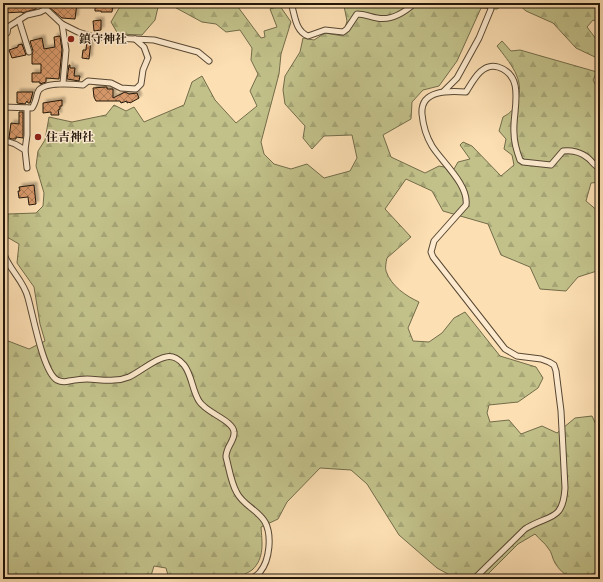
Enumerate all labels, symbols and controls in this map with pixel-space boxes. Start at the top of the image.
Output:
place label: 鎮守神社 [79,32,127,46]
marker: 鎮守神社 [66,34,76,44]
place label: 住吉神社 [46,130,94,144]
marker: 住吉神社 [33,132,43,142]

